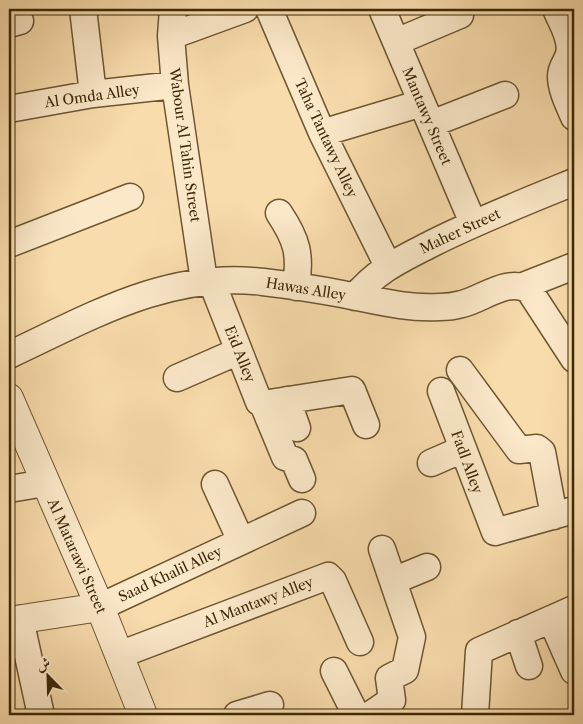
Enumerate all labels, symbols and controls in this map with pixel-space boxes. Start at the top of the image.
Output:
street label: Mantawy Street [398,64,456,168]
street label: Wabour Al Tahin Street [165,66,205,223]
street label: Taha Tantawy Alley [291,76,362,201]
street label: Al Omda Alley [42,80,141,112]
street label: Maher Street [417,204,503,258]
street label: Hawas Alley [265,274,347,304]
street label: Eid Alley [220,323,260,385]
street label: Fadl Alley [447,428,487,496]
street label: Al Matarawi Street [43,495,110,616]
street label: Saad Khalil Alley [115,542,225,606]
street label: Al Mantawy Alley [199,573,316,632]
north arrow [22,652,72,702]
text: ش [33,653,53,675]

